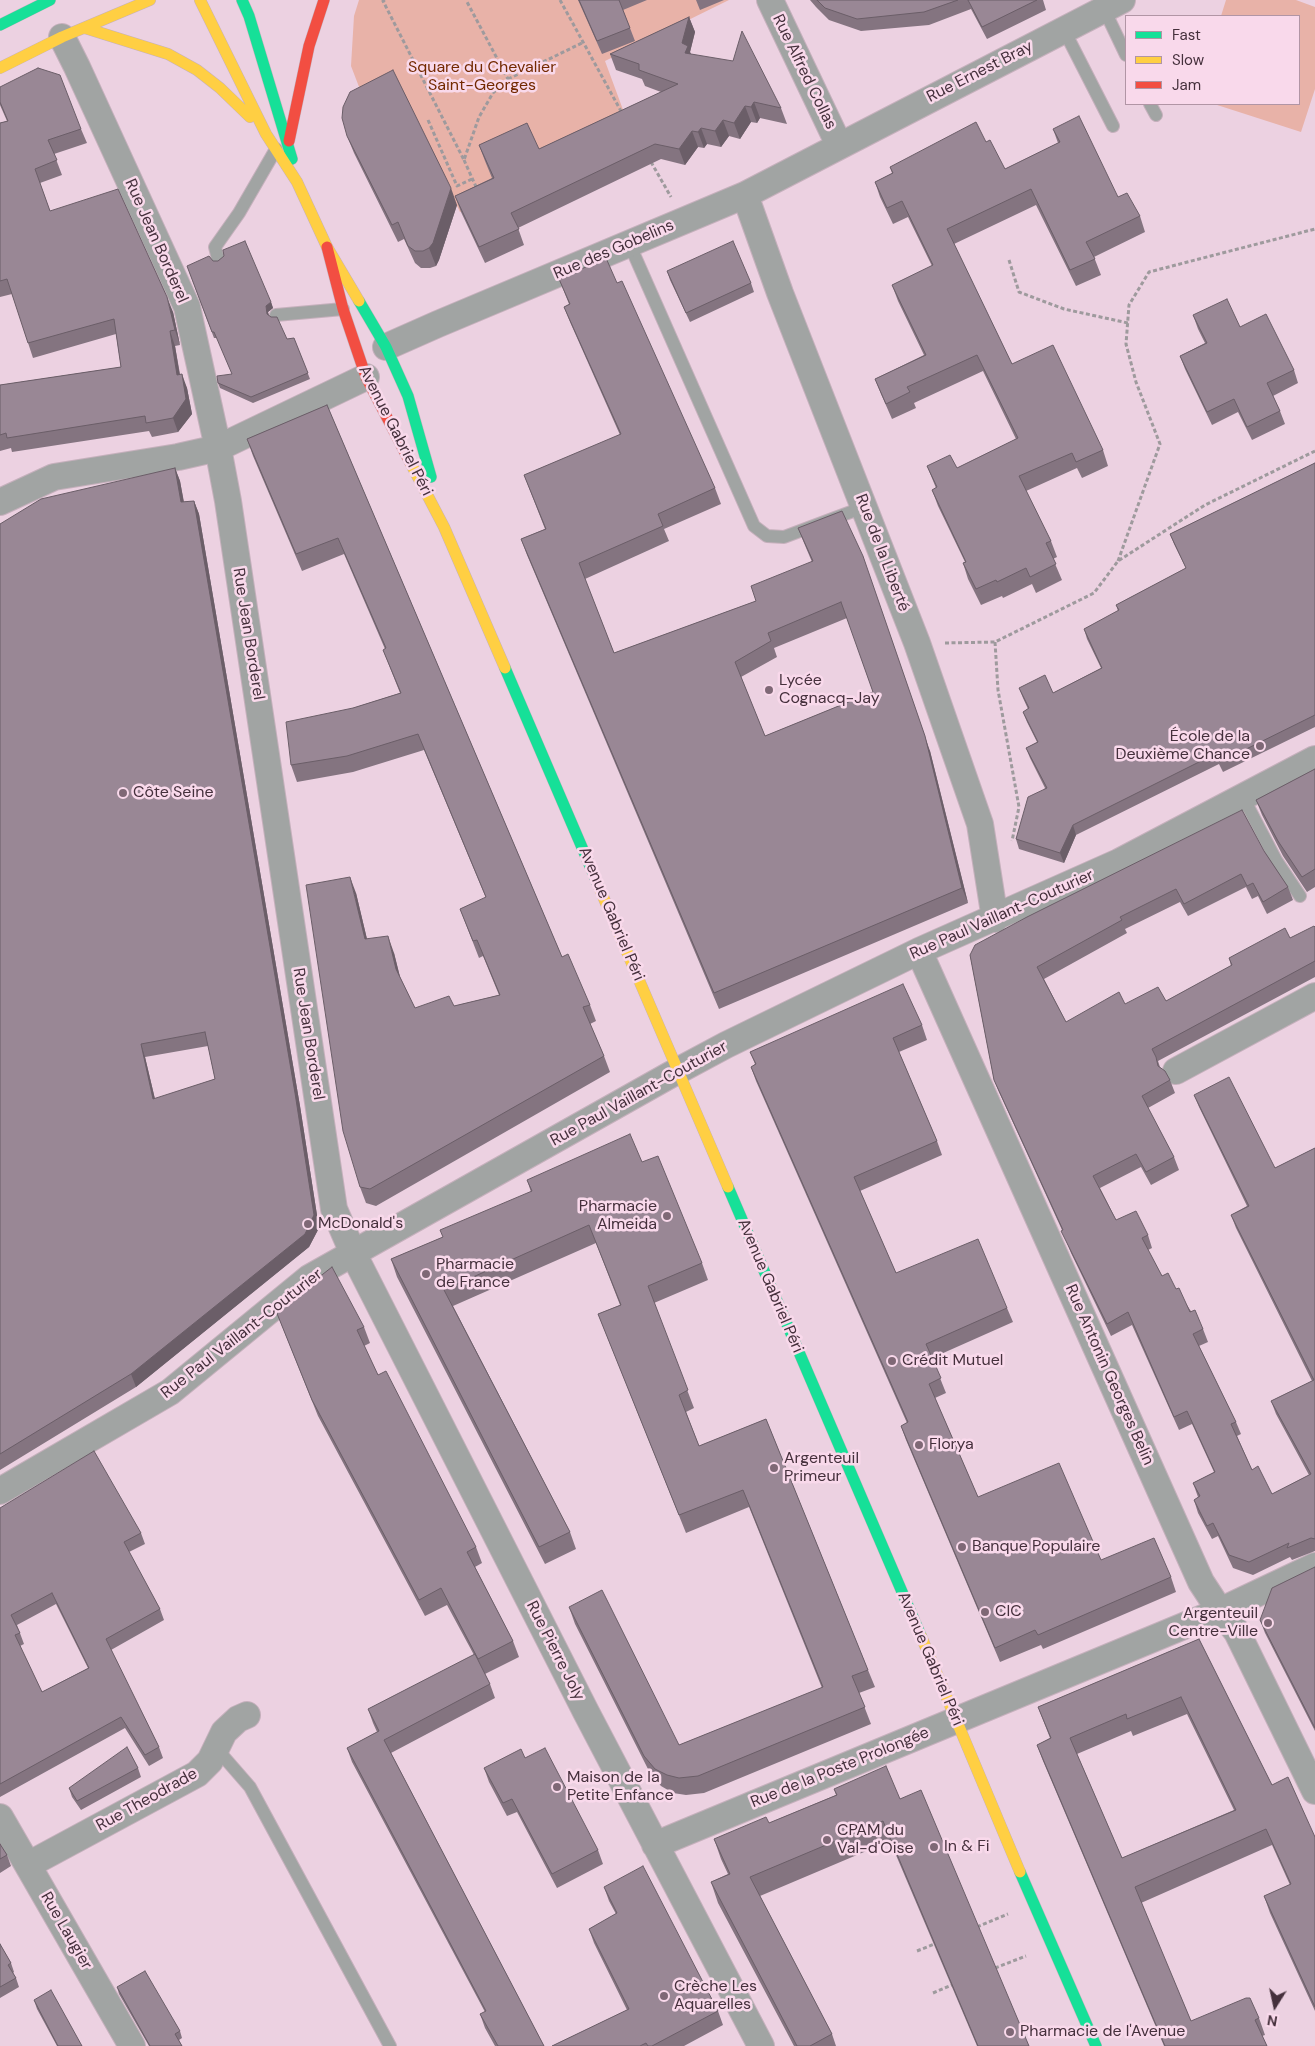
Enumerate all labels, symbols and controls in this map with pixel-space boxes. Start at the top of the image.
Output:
street label: Rue Alfred Collas [768,11,840,133]
legend [1125,15,1300,105]
text: Fast [1172,25,1201,45]
street label: Rue Ernest Bray [924,37,1036,107]
text: Slow [1172,50,1204,70]
park label: Square du Chevalier Saint-Georges [408,58,556,96]
text: Jam [1172,75,1201,95]
street label: Rue Jean Borderel [120,176,192,306]
street label: Rue des Gobelins [551,216,677,284]
street label: Avenue Gabriel Péri [354,363,436,499]
street label: Rue de la Liberté [851,492,913,614]
street label: Rue Jean Borderel [228,567,268,701]
place label: Lycée Cognacq-Jay [779,671,880,709]
marker: Lycée Cognacq-Jay [763,684,775,696]
place label: École de la Deuxième Chance [1115,727,1250,765]
marker: École de la Deuxième Chance [1254,740,1266,752]
place label: Côte Seine [133,783,214,803]
marker: Côte Seine [117,787,129,799]
street label: Avenue Gabriel Péri [574,844,648,984]
street label: Rue Paul Vaillant-Couturier [907,866,1097,964]
street label: Rue Jean Borderel [288,967,328,1101]
street label: Rue Paul Vaillant-Couturier [547,1037,731,1151]
place label: Pharmacie Almeida [579,1197,657,1235]
marker: Pharmacie Almeida [661,1210,673,1222]
place label: McDonald's [318,1214,403,1234]
street label: Avenue Gabriel Péri [733,1216,807,1356]
marker: McDonald's [302,1218,314,1230]
place label: Pharmacie de France [436,1255,514,1293]
street label: Rue Paul Vaillant-Couturier [158,1265,326,1403]
marker: Pharmacie de France [420,1268,432,1280]
street label: Rue Antonin Georges Belin [1060,1282,1158,1468]
place label: Crédit Mutuel [902,1351,1003,1371]
marker: Crédit Mutuel [886,1355,898,1367]
place label: Florya [929,1435,974,1455]
marker: Florya [913,1439,925,1451]
place label: Argenteuil Primeur [784,1449,859,1487]
marker: Argenteuil Primeur [768,1462,780,1474]
place label: Banque Populaire [972,1537,1100,1557]
marker: Banque Populaire [956,1541,968,1553]
street label: Avenue Gabriel Péri [893,1589,967,1729]
street label: Rue Pierre Joly [522,1598,588,1704]
place label: CIC [995,1602,1022,1622]
place label: Argenteuil Centre-Ville [1168,1604,1258,1642]
marker: CIC [979,1606,991,1618]
marker: Argenteuil Centre-Ville [1262,1617,1274,1629]
street label: Rue de la Poste Prolongée [748,1723,932,1813]
street label: Rue Theodrade [93,1764,201,1836]
place label: Maison de la Petite Enfance [567,1768,674,1806]
marker: Maison de la Petite Enfance [551,1781,563,1793]
place label: CPAM du Val-d'Oise [837,1821,914,1859]
marker: CPAM du Val-d'Oise [821,1834,833,1846]
place label: In & Fi [944,1837,990,1857]
marker: In & Fi [928,1841,940,1853]
street label: Rue Laugier [36,1889,96,1973]
place label: Crèche Les Aquarelles [674,1977,757,2015]
north arrow [1250,1981,1300,2031]
marker: Crèche Les Aquarelles [658,1990,670,2002]
text: N [1266,2011,1279,2031]
place label: Pharmacie de l'Avenue [1020,2022,1185,2042]
marker: Pharmacie de l'Avenue [1004,2026,1016,2038]

